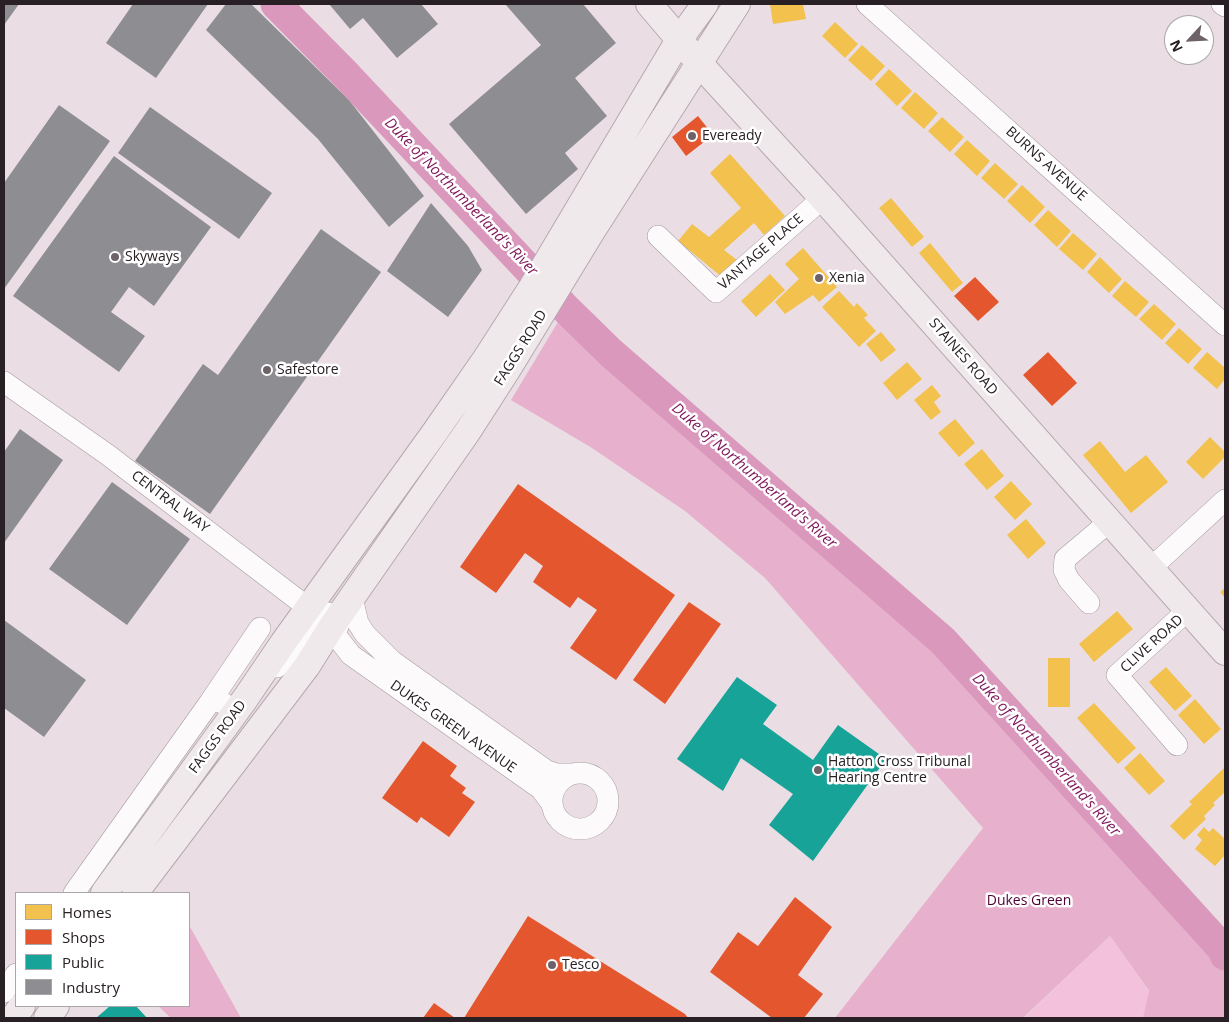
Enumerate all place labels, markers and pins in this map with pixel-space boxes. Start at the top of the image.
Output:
place label: Eveready [702,128,762,144]
marker: Eveready [686,130,698,142]
place label: Skyways [125,249,179,265]
marker: Skyways [109,251,121,263]
place label: Xenia [829,270,865,286]
marker: Xenia [813,272,825,284]
place label: Safestore [277,362,339,378]
marker: Safestore [261,364,273,376]
place label: Hatton Cross Tribunal Hearing Centre [828,754,971,786]
marker: Hatton Cross Tribunal Hearing Centre [812,764,824,776]
place label: Tesco [562,957,599,973]
marker: Tesco [546,959,558,971]

